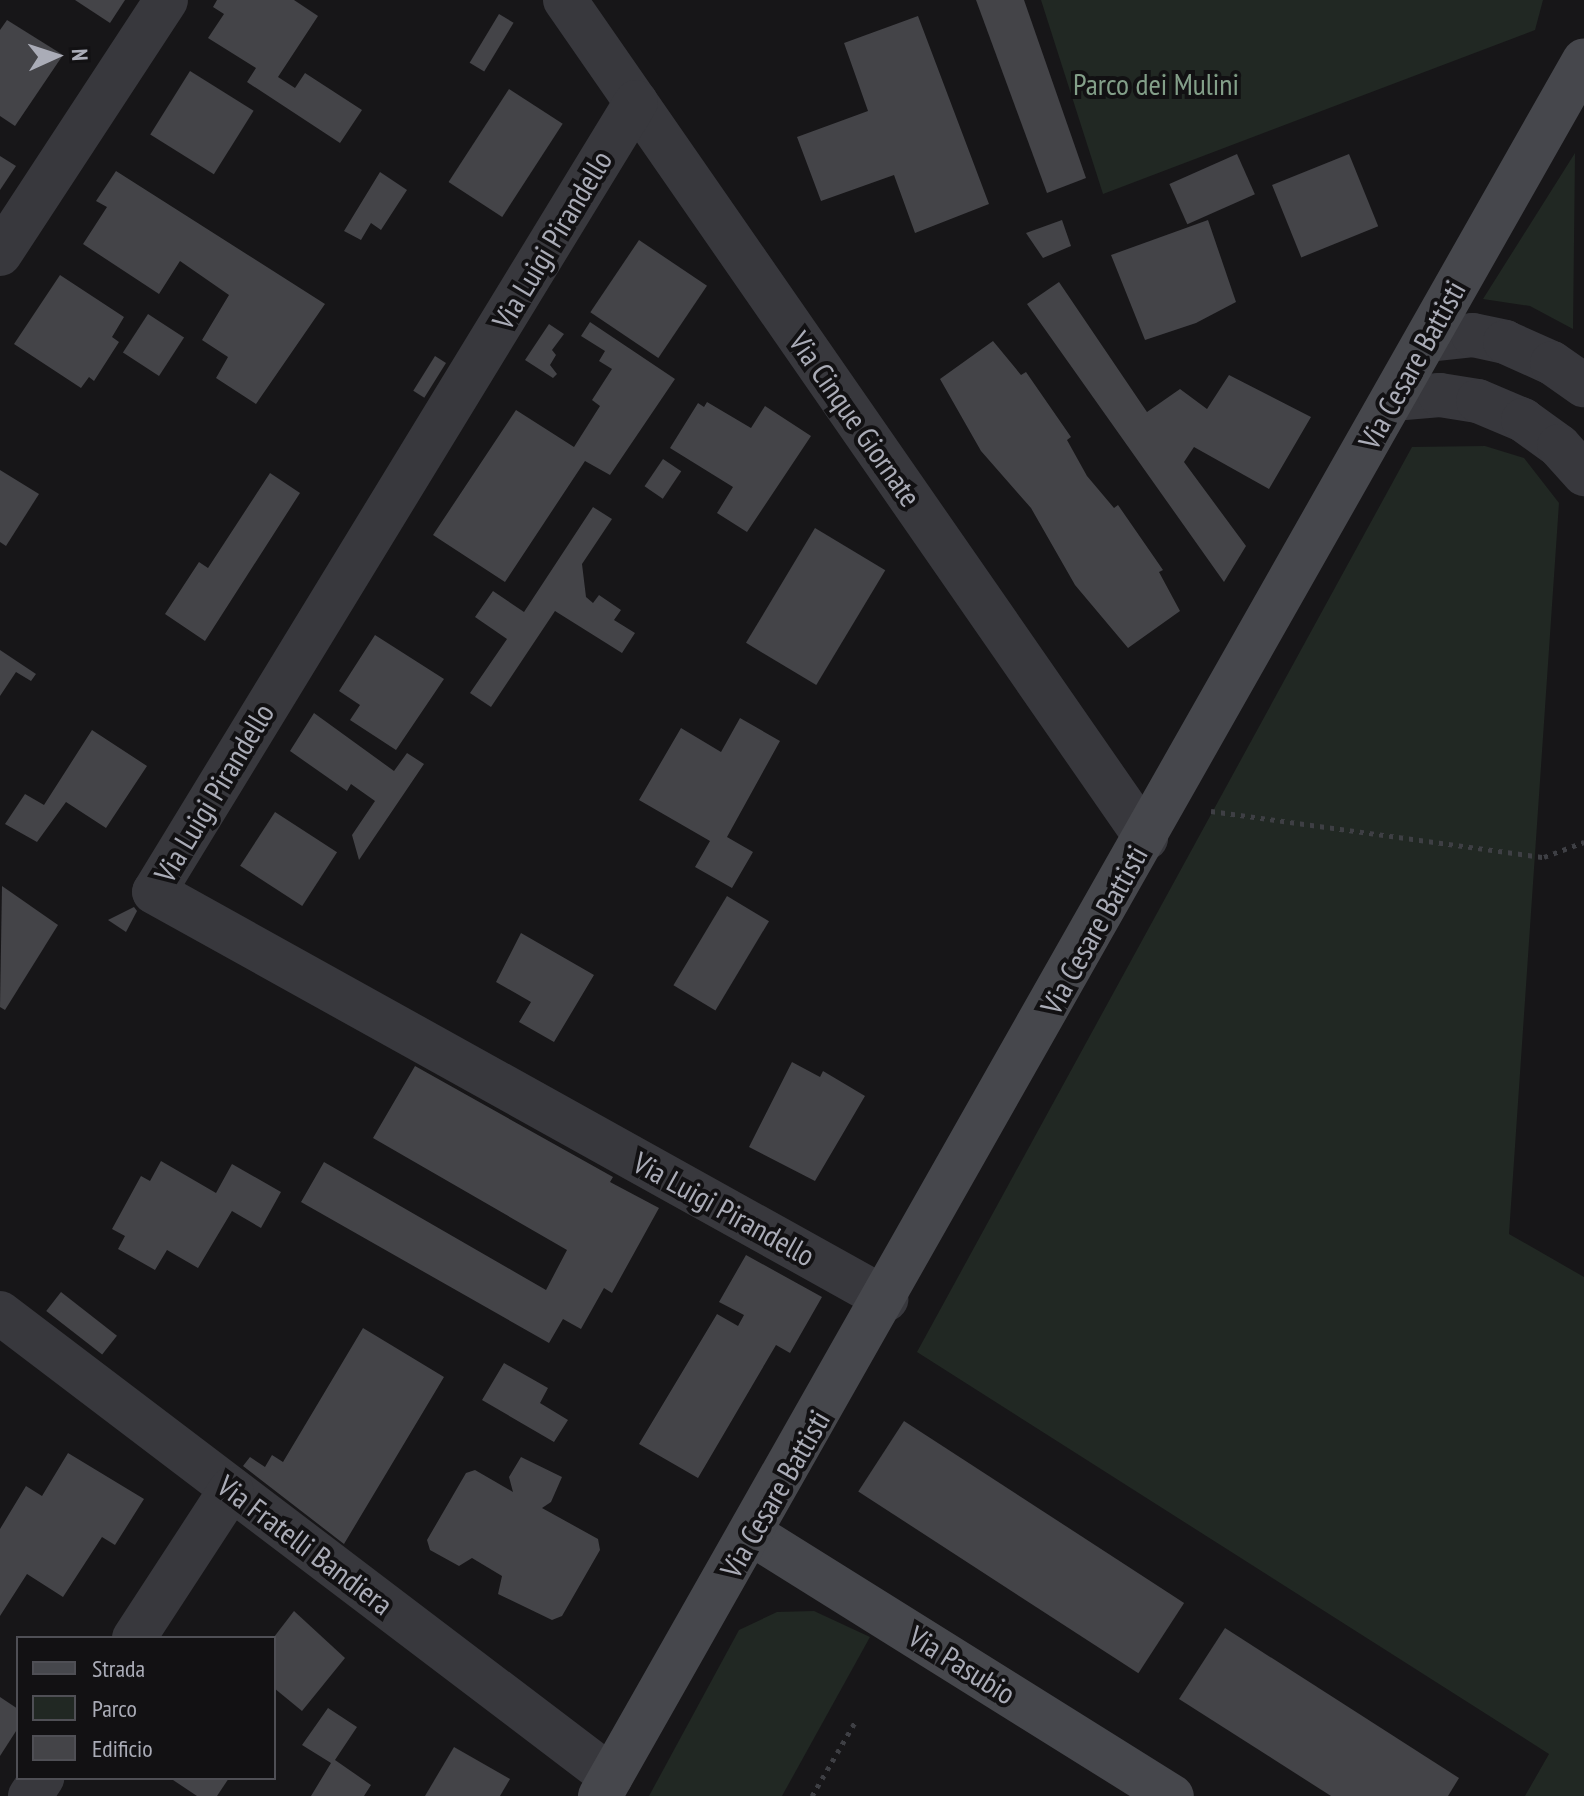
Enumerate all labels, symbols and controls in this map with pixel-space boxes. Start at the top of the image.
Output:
north arrow [16,16,96,96]
text: N [66,48,94,61]
park label: Parco dei Mulini [1073,66,1239,102]
street label: Via Luigi Pirandello [485,144,619,336]
street label: Via Cesare Battisti [1351,274,1473,456]
street label: Via Cinque Giornate [781,325,929,513]
street label: Via Luigi Pirandello [147,697,281,889]
street label: Via Cesare Battisti [1033,839,1155,1021]
street label: Via Luigi Pirandello [627,1144,821,1274]
street label: Via Cesare Battisti [713,1404,837,1584]
street label: Via Fratelli Bandiera [210,1467,400,1623]
street label: Via Pasubio [902,1618,1022,1712]
legend [16,1636,276,1780]
text: Strada [92,1653,145,1684]
text: Parco [92,1693,137,1724]
text: Edificio [92,1733,153,1764]

